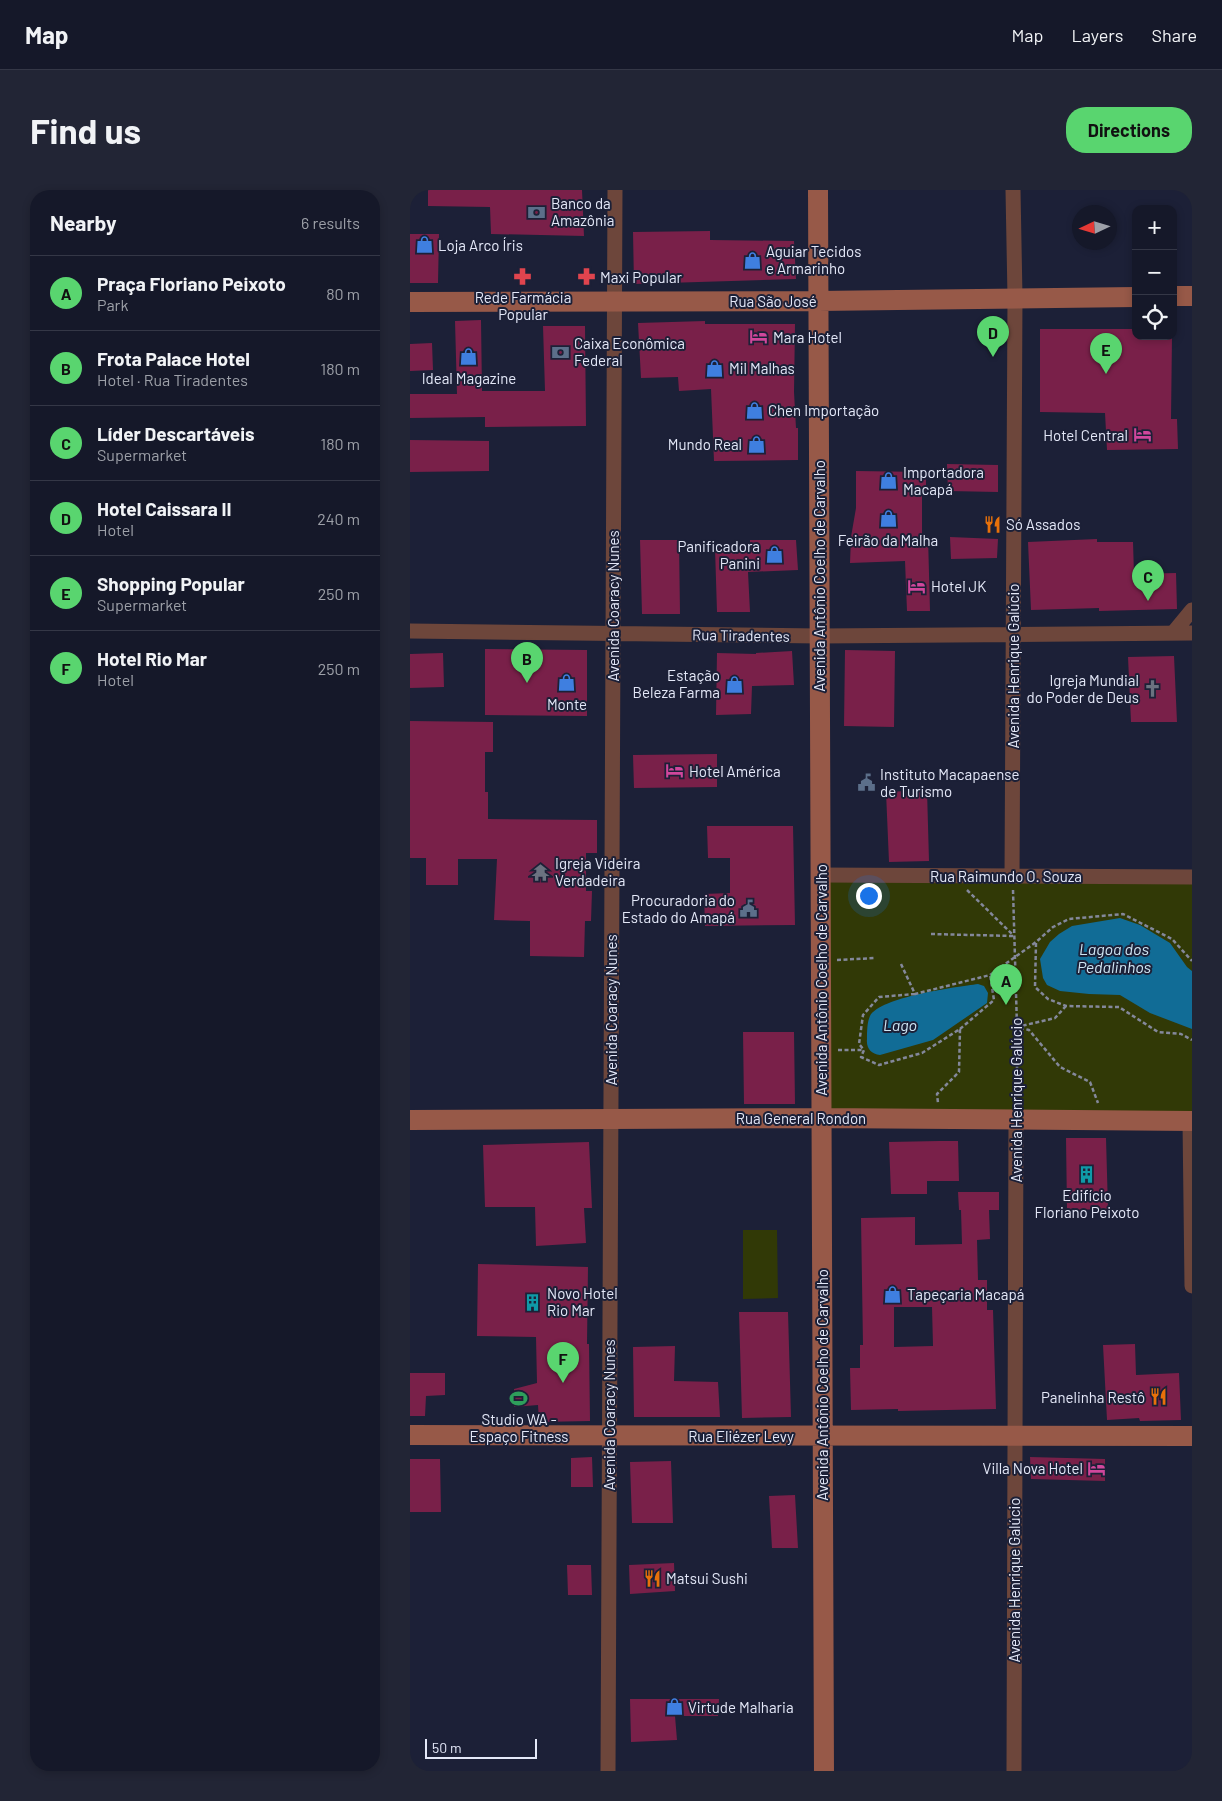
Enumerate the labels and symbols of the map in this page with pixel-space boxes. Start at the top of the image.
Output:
place label: Banco da Amazônia [551,194,614,229]
bank icon: Banco da Amazônia [527,202,547,222]
north arrow [1072,205,1117,250]
shop icon: Loja Arco Íris [414,235,434,255]
place label: Loja Arco Íris [438,236,523,254]
place label: Aguiar Tecidos e Armarinho [766,242,862,277]
shop icon: Aguiar Tecidos e Armarinho [742,250,762,270]
pharmacy icon: Rede Farmácia Popular [513,266,533,286]
pharmacy icon: Maxi Popular [576,267,596,287]
place label: Maxi Popular [600,268,683,286]
place label: Rede Farmácia Popular [475,288,571,323]
street label: Rua São José [729,292,817,310]
pin: D [977,316,1009,357]
hotel icon: Mara Hotel [749,327,769,347]
place label: Mara Hotel [773,328,842,346]
pin: E [1090,333,1122,374]
place label: Caixa Econômica Federal [574,334,685,369]
bank icon: Caixa Econômica Federal [550,342,570,362]
shop icon: Ideal Magazine [459,347,479,367]
shop icon: Mil Malhas [705,358,725,378]
place label: Mil Malhas [729,359,795,377]
place label: Ideal Magazine [422,369,516,387]
shop icon: Chen Importação [744,400,764,420]
place label: Chen Importação [768,401,879,419]
hotel icon: Hotel Central [1132,425,1152,445]
place label: Hotel Central [1043,426,1128,444]
shop icon: Mundo Real [746,434,766,454]
place label: Mundo Real [668,435,742,453]
street label: Avenida Antônio Coelho de Carvalho [810,460,828,692]
place label: Importadora Macapá [903,463,984,498]
shop icon: Importadora Macapá [879,471,899,491]
shop icon: Feirão da Malha [878,509,898,529]
restaurant icon: Só Assados [982,514,1002,534]
place label: Só Assados [1006,515,1080,533]
street label: Avenida Coaracy Nunes [604,530,622,682]
place label: Feirão da Malha [838,531,938,549]
place label: Panificadora Panini [677,537,760,572]
shop icon: Panificadora Panini [764,545,784,565]
pin: C [1132,560,1164,601]
hotel icon: Hotel JK [907,576,927,596]
place label: Hotel JK [931,577,986,595]
street label: Avenida Henrique Galúcio [1004,584,1022,748]
street label: Rua Tiradentes [692,625,790,645]
pin: B [511,642,543,683]
place label: Estação Beleza Farma [633,666,720,701]
place label: Igreja Mundial do Poder de Deus [1026,671,1139,706]
shop icon: Monte [557,673,577,693]
shop icon: Estação Beleza Farma [724,674,744,694]
church icon: Igreja Mundial do Poder de Deus [1143,679,1163,699]
place label: Monte [547,695,587,713]
hotel icon: Hotel América [665,761,685,781]
place label: Hotel América [689,762,781,780]
place label: Instituto Macapaense de Turismo [880,765,1019,800]
public building icon: Instituto Macapaense de Turismo [856,773,876,793]
place label: Igreja Videira Verdadeira [555,854,640,889]
temple icon: Igreja Videira Verdadeira [531,862,551,882]
street label: Avenida Antônio Coelho de Carvalho [812,864,830,1096]
street label: Rua Raimundo O. Souza [930,867,1082,885]
your location [856,883,882,909]
place label: Procuradoria do Estado do Amapá [622,891,735,926]
public building icon: Procuradoria do Estado do Amapá [739,899,759,919]
street label: Avenida Coaracy Nunes [602,934,620,1086]
water label: Lagoa dos Pedalinhos [1077,939,1152,976]
pin: A [990,964,1022,1005]
water label: Lago [883,1015,917,1034]
street label: Avenida Henrique Galúcio [1007,1018,1025,1182]
street label: Rua General Rondon [736,1109,866,1127]
building icon: Edifício Floriano Peixoto [1077,1164,1097,1184]
place label: Edifício Floriano Peixoto [1034,1186,1140,1221]
street label: Avenida Antônio Coelho de Carvalho [813,1269,831,1501]
place label: Novo Hotel Rio Mar [547,1284,618,1319]
shop icon: Tapeçaria Macapá [883,1284,903,1304]
place label: Tapeçaria Macapá [907,1285,1024,1303]
building icon: Novo Hotel Rio Mar [523,1292,543,1312]
street label: Avenida Coaracy Nunes [600,1339,618,1491]
pin: F [547,1342,579,1383]
restaurant icon: Panelinha Restô [1149,1387,1169,1407]
sports icon: Studio WA - Espaço Fitness [509,1388,529,1408]
place label: Panelinha Restô [1041,1388,1145,1406]
place label: Studio WA - Espaço Fitness [469,1410,569,1445]
street label: Rua Eliézer Levy [688,1427,794,1445]
hotel icon: Villa Nova Hotel [1087,1458,1107,1478]
place label: Villa Nova Hotel [983,1459,1083,1477]
street label: Avenida Henrique Galúcio [1005,1498,1023,1662]
restaurant icon: Matsui Sushi [642,1568,662,1588]
place label: Matsui Sushi [666,1569,748,1587]
shop icon: Virtude Malharia [664,1697,684,1717]
place label: Virtude Malharia [688,1698,794,1716]
scale bar [425,1736,538,1759]

